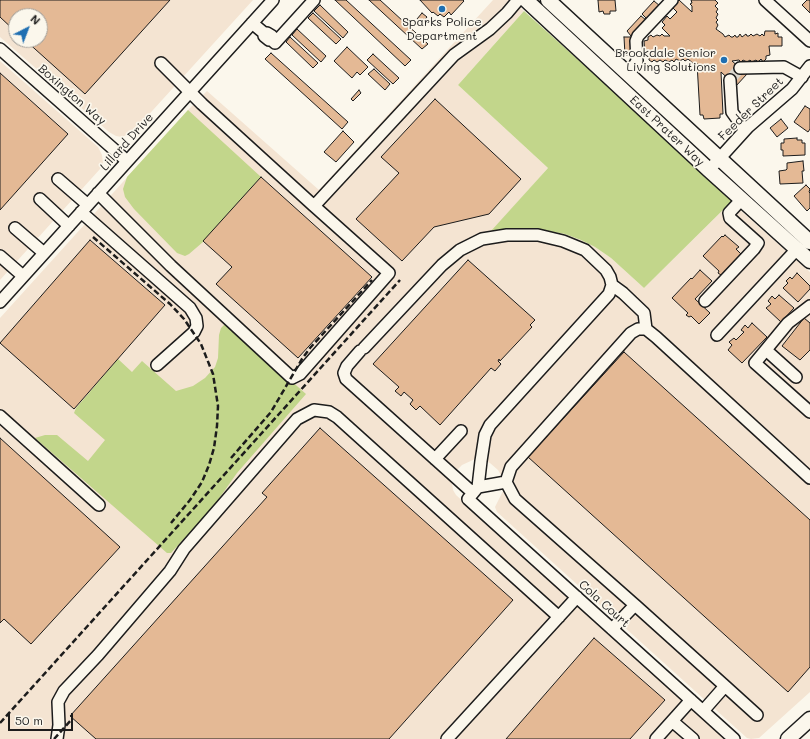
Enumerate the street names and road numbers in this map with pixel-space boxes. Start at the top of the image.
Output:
street label: Boxington Way [35,62,109,128]
street label: Feeder Street [716,74,786,144]
street label: East Prater Way [627,93,707,169]
street label: Lillard Drive [97,110,157,174]
street label: Cola Court [576,577,632,631]

